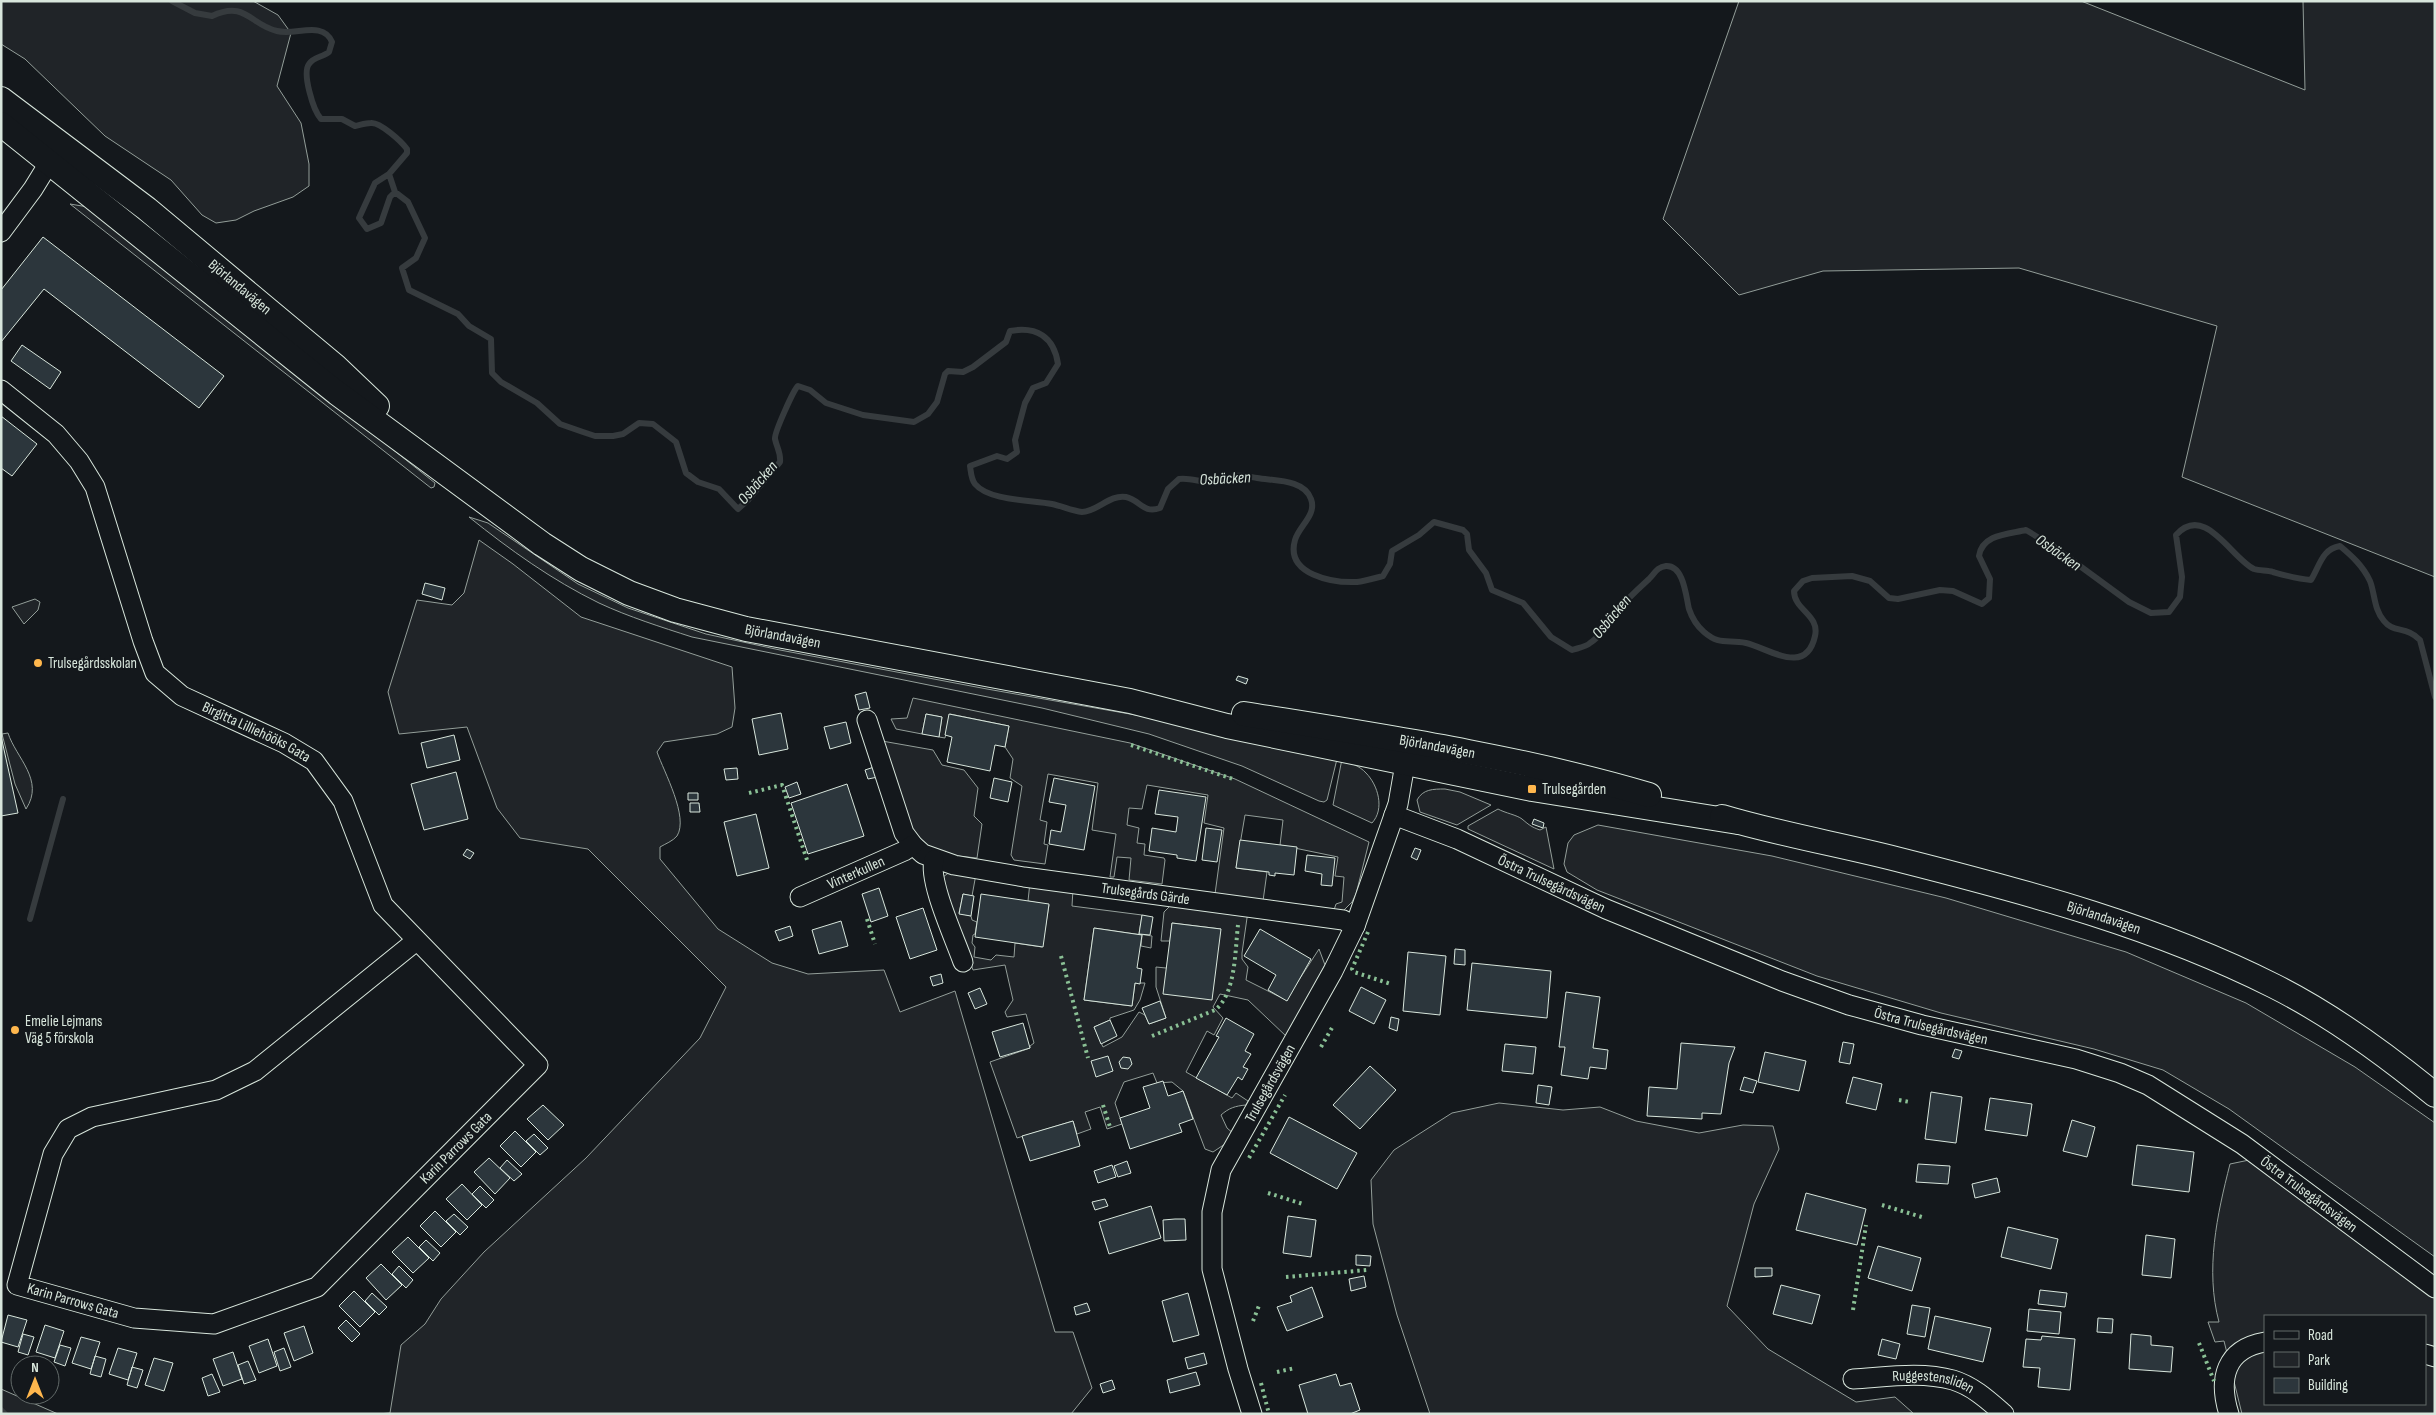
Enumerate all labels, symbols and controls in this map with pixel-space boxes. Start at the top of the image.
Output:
street label: Björlandavägen [205,255,276,319]
water label: Osbäcken [734,457,782,509]
water label: Osbäcken [1199,468,1251,490]
water label: Osbäcken [2032,531,2085,576]
water label: Osbäcken [1588,591,1636,643]
street label: Björlandavägen [743,620,822,652]
place label: Trulsegårdsskolan [48,654,137,673]
marker: Trulsegårdsskolan [32,657,44,669]
street label: Birgitta Lilliehööks Gata [199,697,314,766]
street label: Björlandavägen [1398,730,1477,763]
place label: Trulsegården [1542,780,1606,799]
marker: Trulsegården [1526,783,1538,795]
street label: Östra Trulsegårdsvägen [1495,850,1608,917]
street label: Vinterkullen [824,851,888,893]
street label: Trulsegårds Gärde [1100,878,1191,909]
street label: Björlandavägen [2065,897,2143,938]
street label: Östra Trulsegårdsvägen [1872,1003,1990,1049]
place label: Emelie Lejmans Väg 5 förskola [25,1012,102,1048]
marker: Emelie Lejmans Väg 5 förskola [9,1024,21,1036]
street label: Trulsegårdsvägen [1240,1041,1299,1126]
street label: Karin Parrows Gata [416,1108,496,1188]
street label: Östra Trulsegårdsvägen [2257,1152,2361,1236]
street label: Karin Parrows Gata [25,1279,121,1323]
legend [2264,1315,2426,1405]
text: Road [2308,1326,2333,1345]
text: Park [2308,1351,2330,1370]
north arrow [10,1355,60,1405]
text: N [31,1359,39,1376]
street label: Ruggestensliden [1892,1366,1978,1398]
text: Building [2308,1376,2348,1395]

